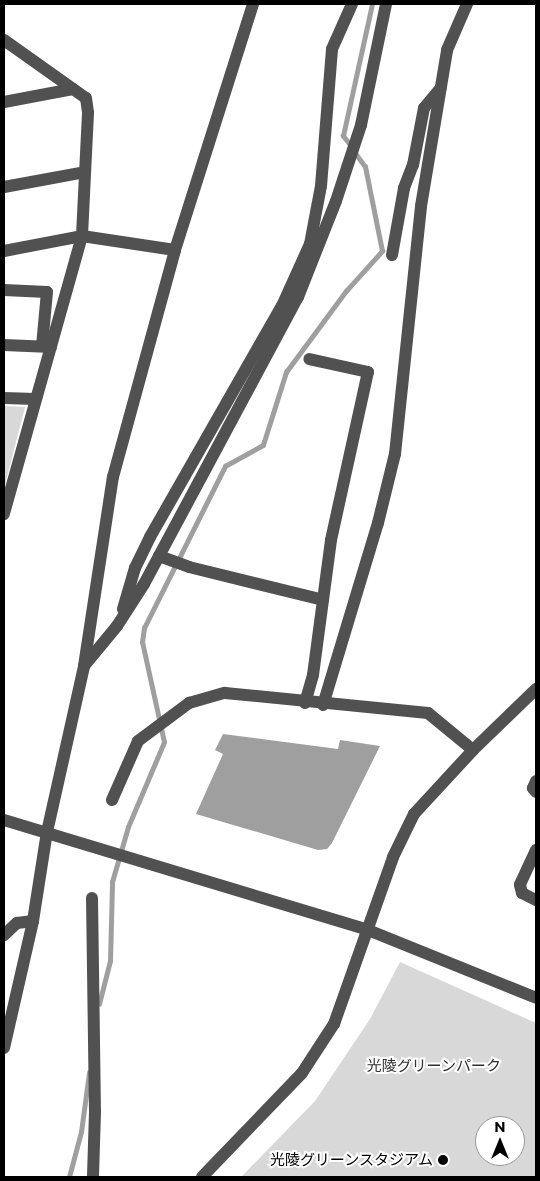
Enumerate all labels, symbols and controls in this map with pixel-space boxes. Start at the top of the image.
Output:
park label: 光陵グリーンパーク [367,1057,501,1075]
north arrow [475,1116,525,1166]
text: N [494,1118,506,1136]
place label: 光陵グリーンスタジアム [268,1151,433,1169]
marker: 光陵グリーンスタジアム [437,1154,449,1166]

